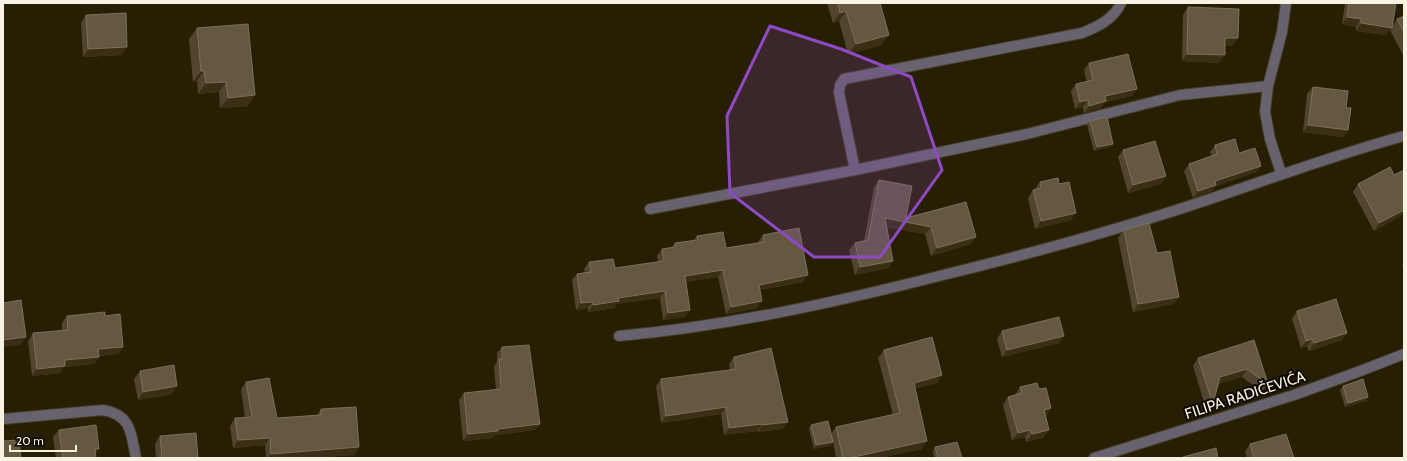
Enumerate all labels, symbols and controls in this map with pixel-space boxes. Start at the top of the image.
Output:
street label: FILIPA RADIČEVIĆA [1182,366,1308,423]
scale bar [10,427,76,453]
text: 20 m [16,433,44,448]

